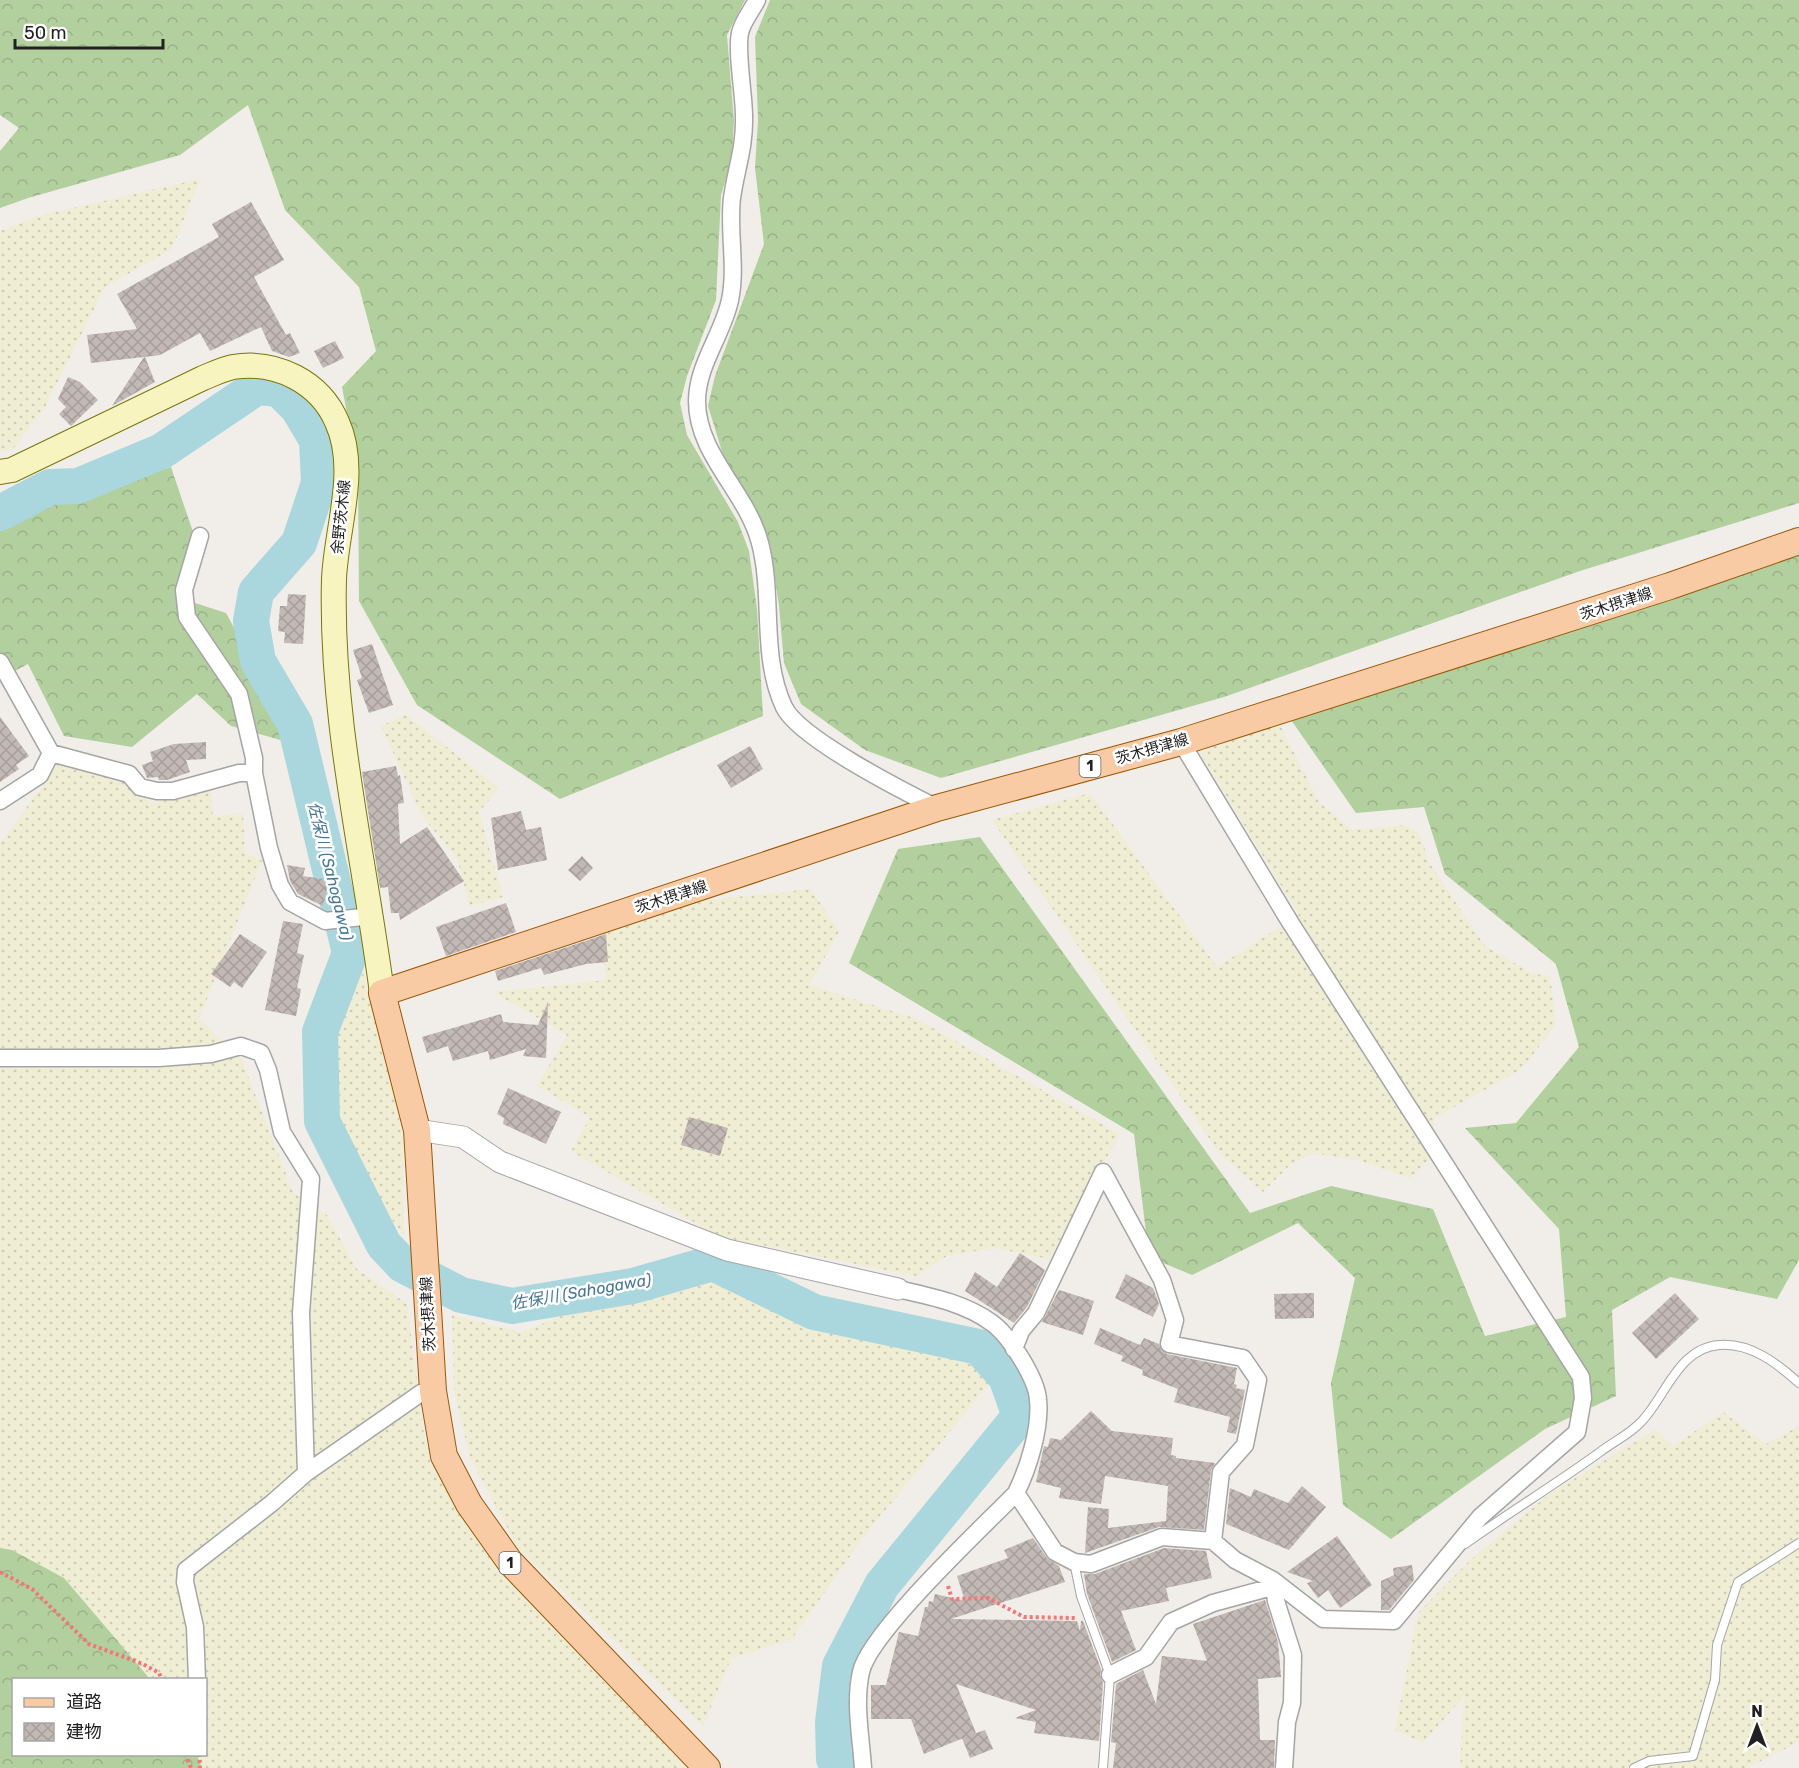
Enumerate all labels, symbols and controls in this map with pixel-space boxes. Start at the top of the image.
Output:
scale bar [15,12,164,50]
text: 50 m [24,22,67,44]
street label: 余野茨木線 [328,479,354,555]
street label: 茨木摂津線 [1578,584,1654,624]
street label: 茨木摂津線 [1113,730,1191,768]
road number: 1 [1080,755,1100,777]
water label: 佐保川 (Sahogawa) [304,800,357,943]
street label: 茨木摂津線 [633,877,709,917]
water label: 佐保川 (Sahogawa) [509,1270,653,1313]
street label: 茨木摂津線 [417,1276,439,1352]
road number: 1 [500,1552,520,1574]
legend [12,1678,207,1756]
text: 道路 [66,1691,102,1713]
north arrow [1727,1696,1787,1756]
text: N [1751,1702,1763,1721]
text: 建物 [66,1721,102,1743]

